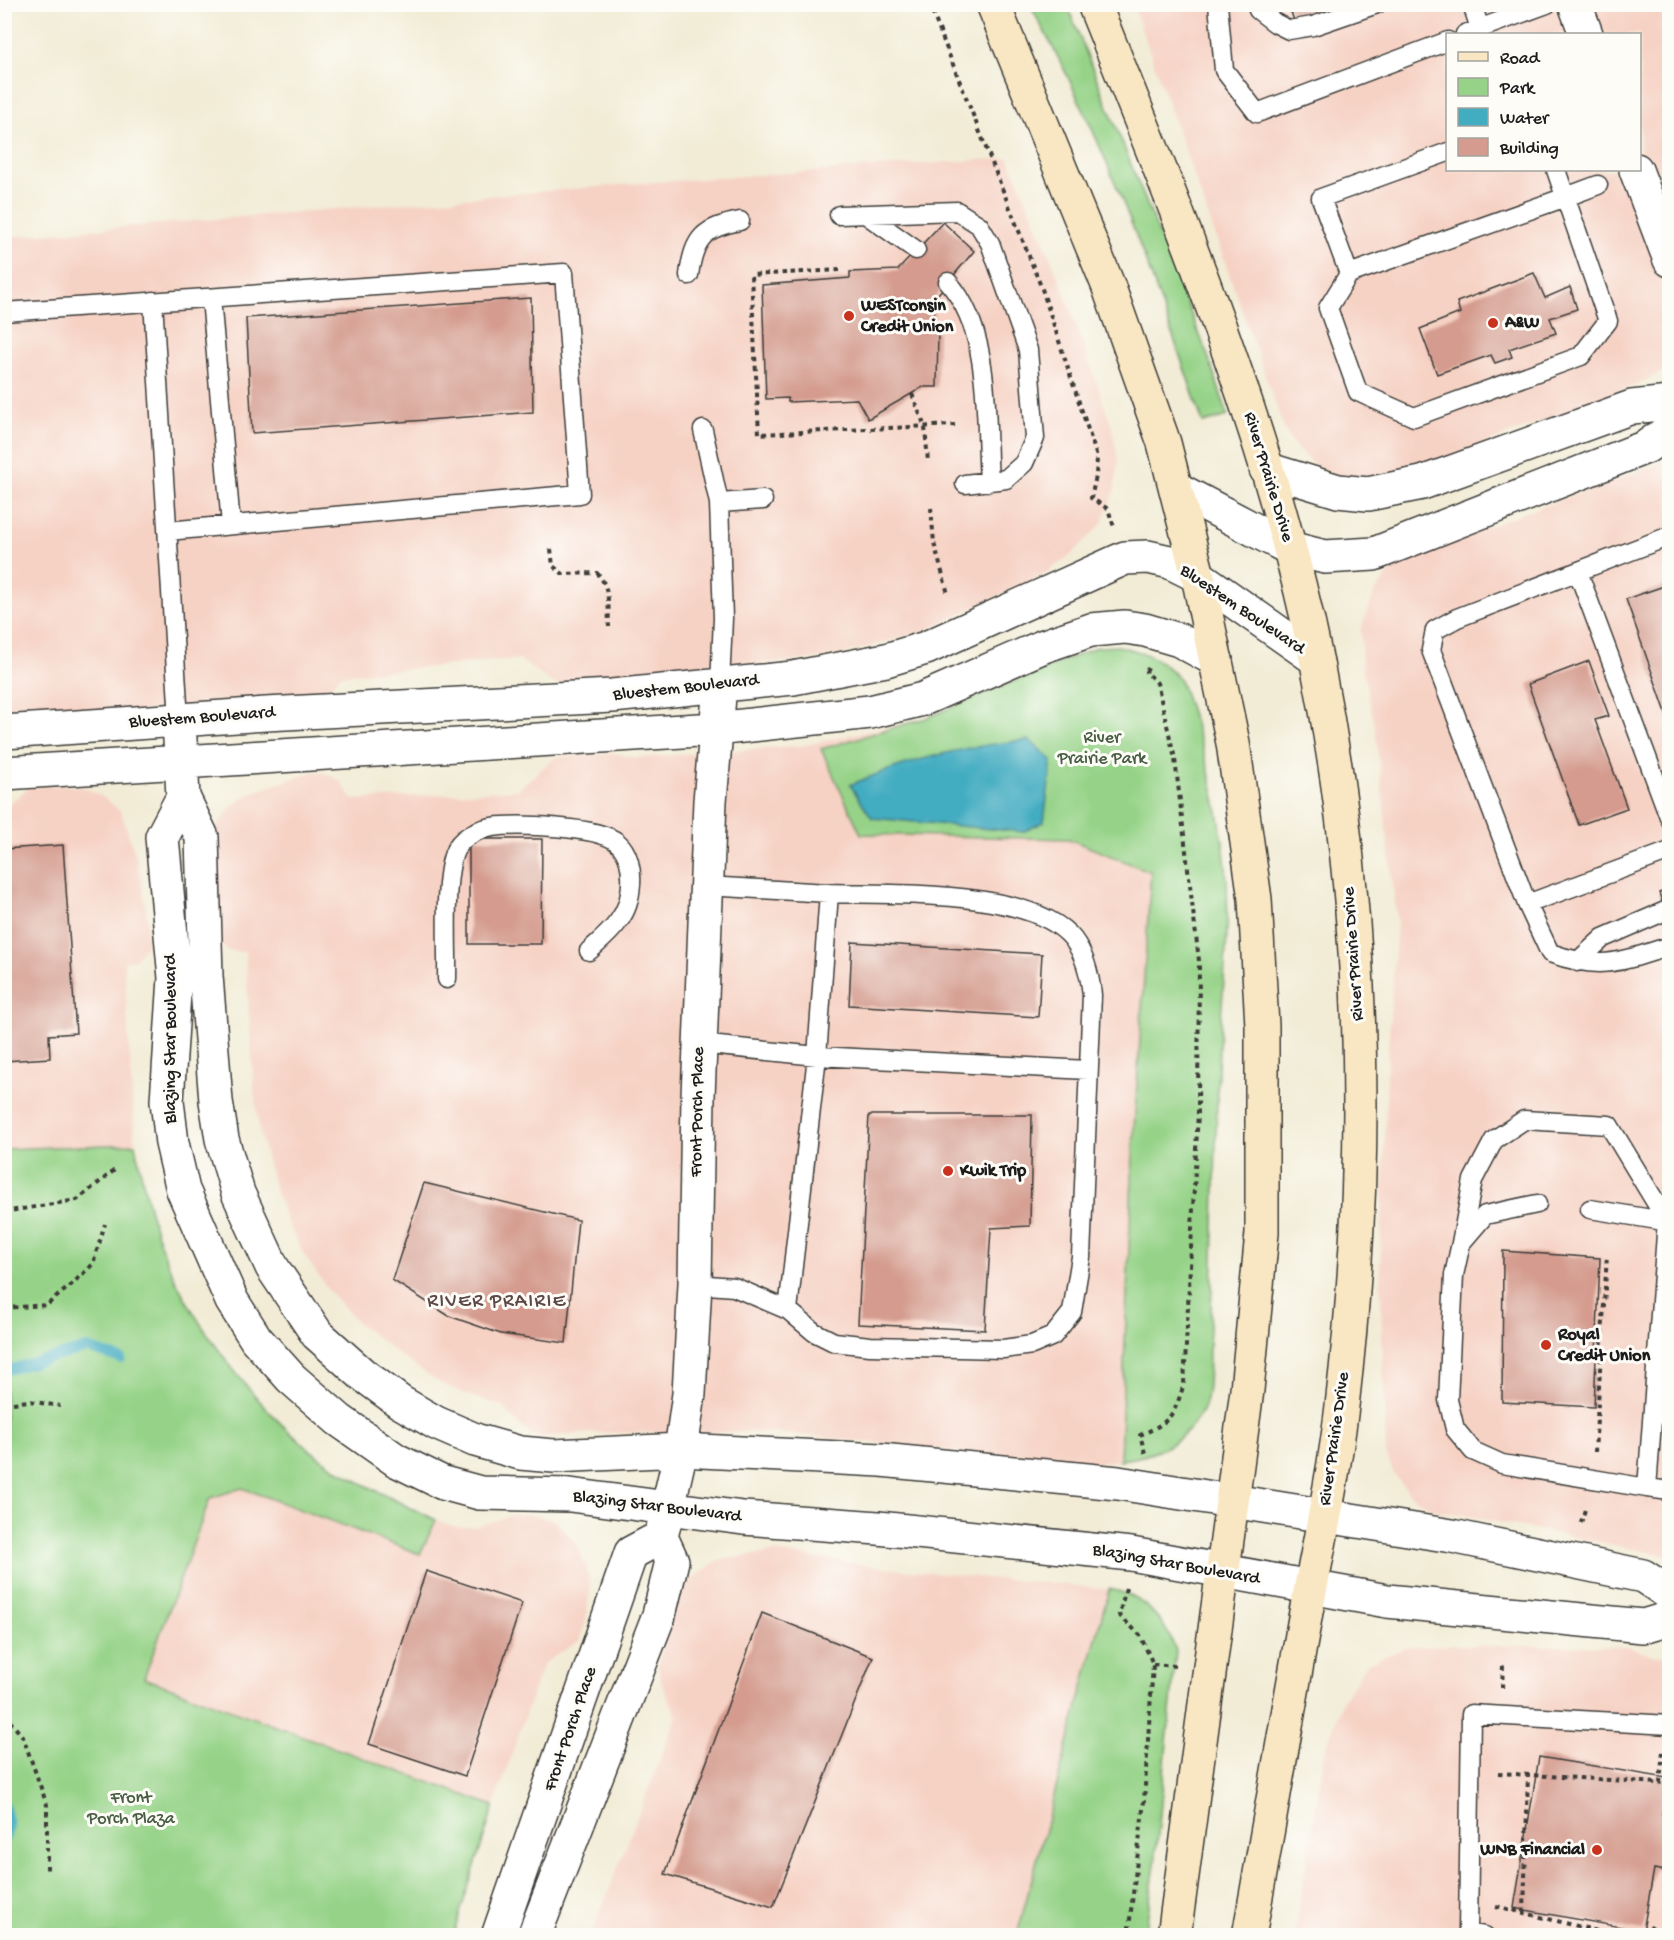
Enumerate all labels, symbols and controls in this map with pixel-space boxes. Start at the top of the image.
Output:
legend [1446,33,1641,171]
text: Road [1500,49,1541,70]
text: Park [1499,79,1536,100]
text: Water [1500,109,1550,130]
text: Building [1499,139,1559,160]
place label: WESTconsin Credit Union [860,296,954,338]
marker: WESTconsin Credit Union [842,309,856,323]
place label: A&W [1504,313,1540,334]
marker: A&W [1486,316,1500,330]
street label: River Prairie Drive [1238,410,1298,545]
street label: Bluestem Boulevard [1175,560,1310,660]
street label: Bluestem Boulevard [611,670,761,706]
street label: Bluestem Boulevard [127,702,277,734]
park label: River Prairie Park [1057,728,1148,770]
street label: River Prairie Drive [1339,886,1369,1022]
street label: Blazing Star Boulevard [161,953,182,1125]
street label: Front Porch Place [686,1046,710,1178]
place label: Kwik Trip [959,1161,1026,1182]
marker: Kwik Trip [941,1164,955,1178]
district label: RIVER PRAIRIE [427,1291,567,1314]
place label: Royal Credit Union [1557,1325,1651,1367]
marker: Royal Credit Union [1539,1338,1553,1352]
street label: River Prairie Drive [1315,1370,1355,1507]
street label: Blazing Star Boulevard [571,1486,744,1528]
street label: Blazing Star Boulevard [1090,1540,1263,1590]
street label: Front Porch Place [540,1663,602,1795]
park label: Front Porch Plaza [86,1788,176,1830]
place label: WNB Financial [1479,1840,1585,1861]
marker: WNB Financial [1590,1843,1604,1857]

